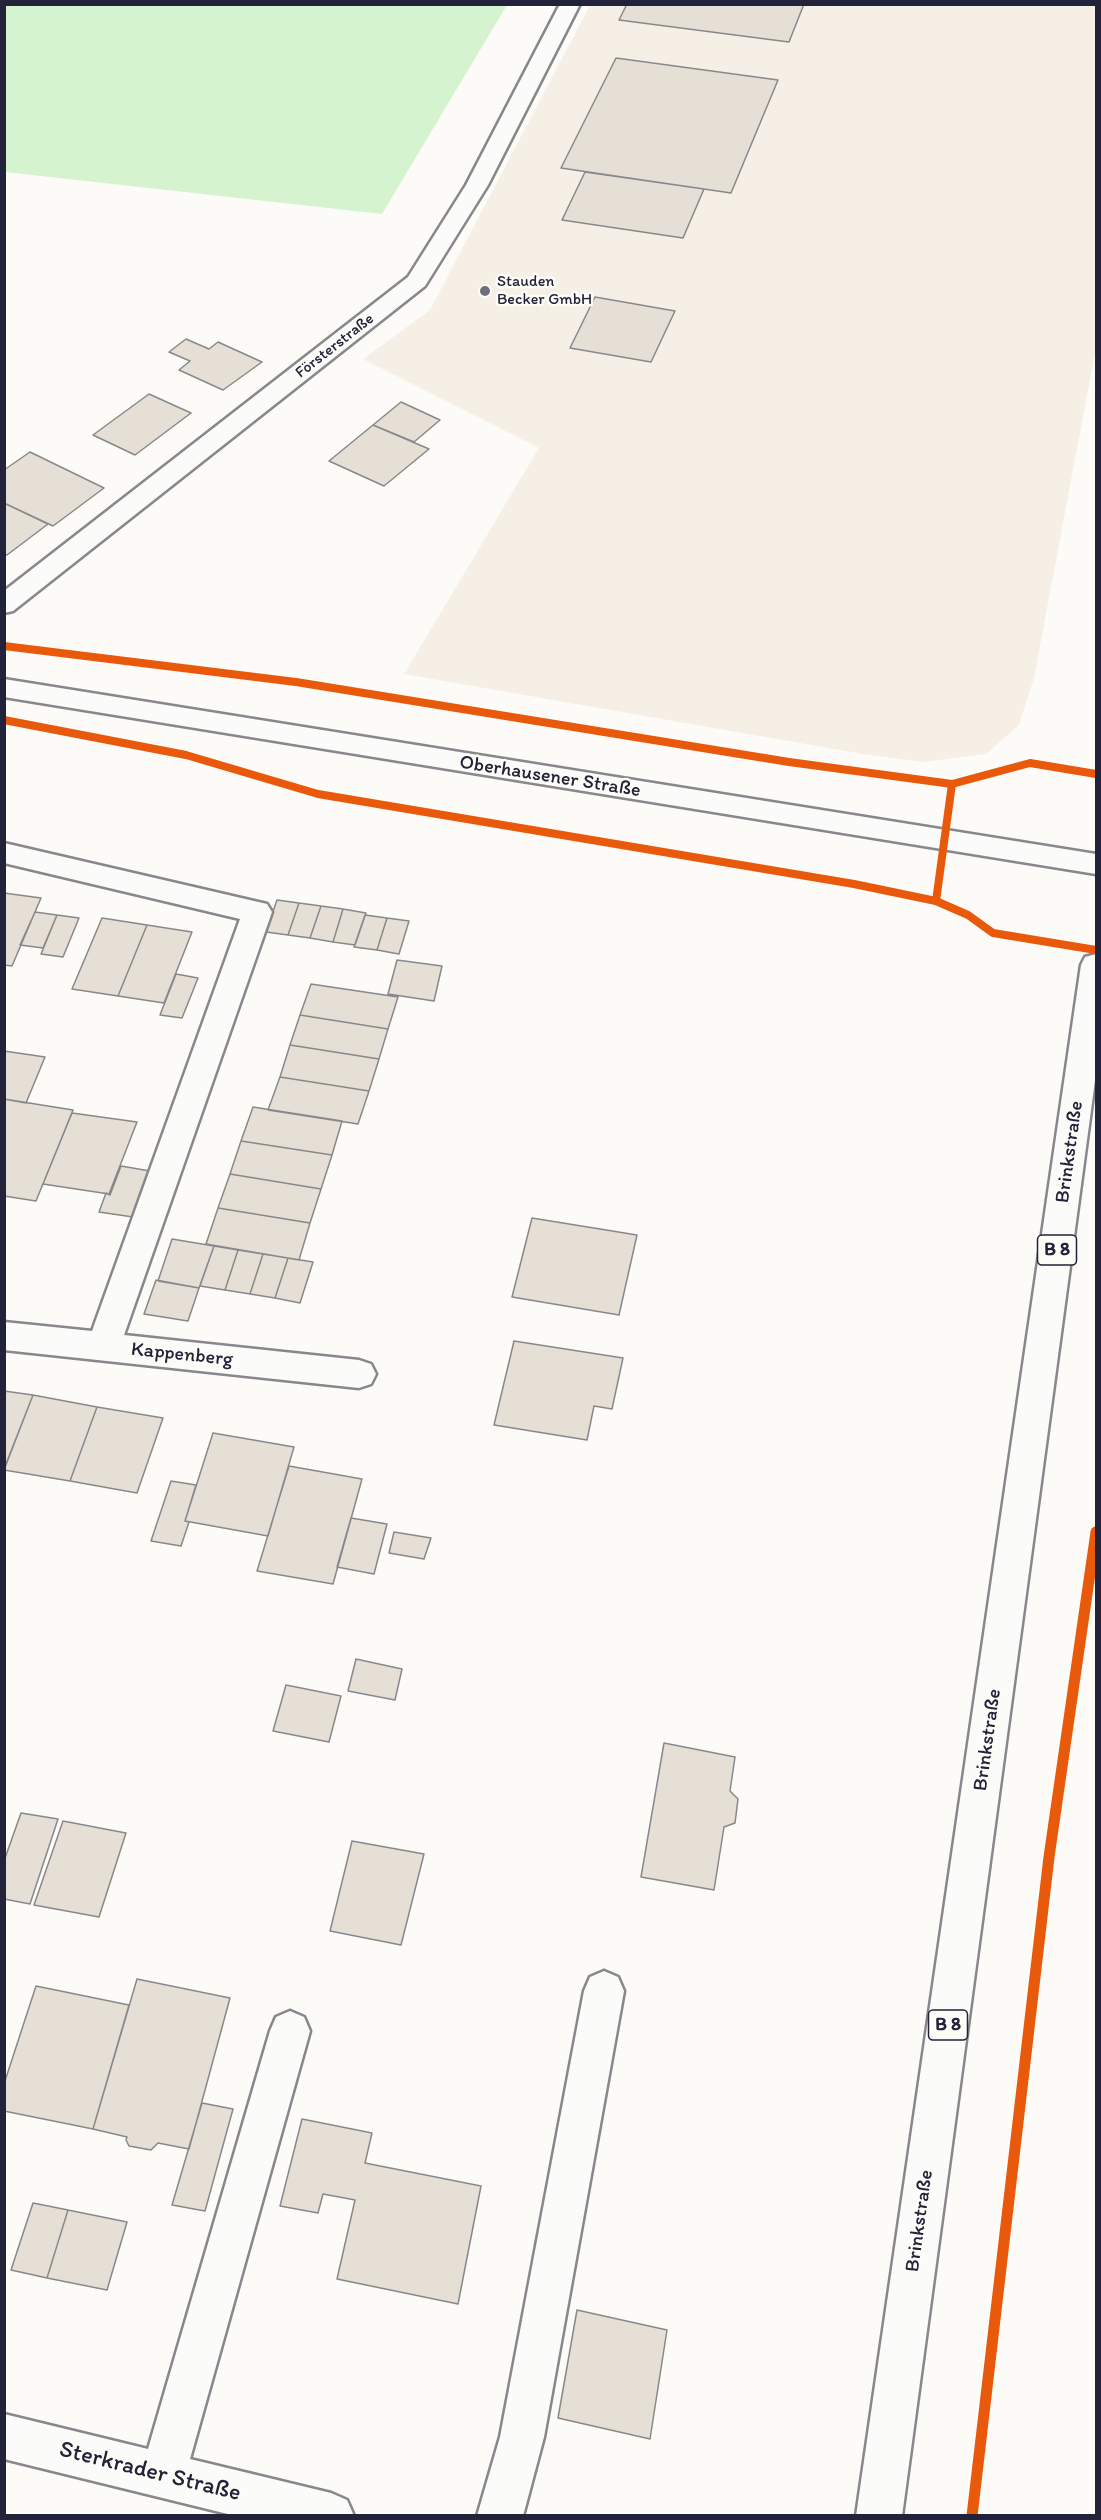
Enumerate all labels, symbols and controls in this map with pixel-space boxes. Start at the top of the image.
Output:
place label: Stauden Becker GmbH [497,272,592,310]
marker: Stauden Becker GmbH [478,284,492,298]
street label: Försterstraße [292,309,378,383]
street label: Oberhausener Straße [458,751,642,803]
street label: Brinkstraße [1051,1099,1089,1205]
road number: B 8 [1038,1235,1076,1265]
street label: Kappenberg [130,1338,234,1372]
street label: Brinkstraße [969,1687,1007,1793]
road number: B 8 [928,2010,968,2040]
street label: Brinkstraße [901,2168,939,2274]
street label: Sterkrader Straße [56,2435,244,2509]

